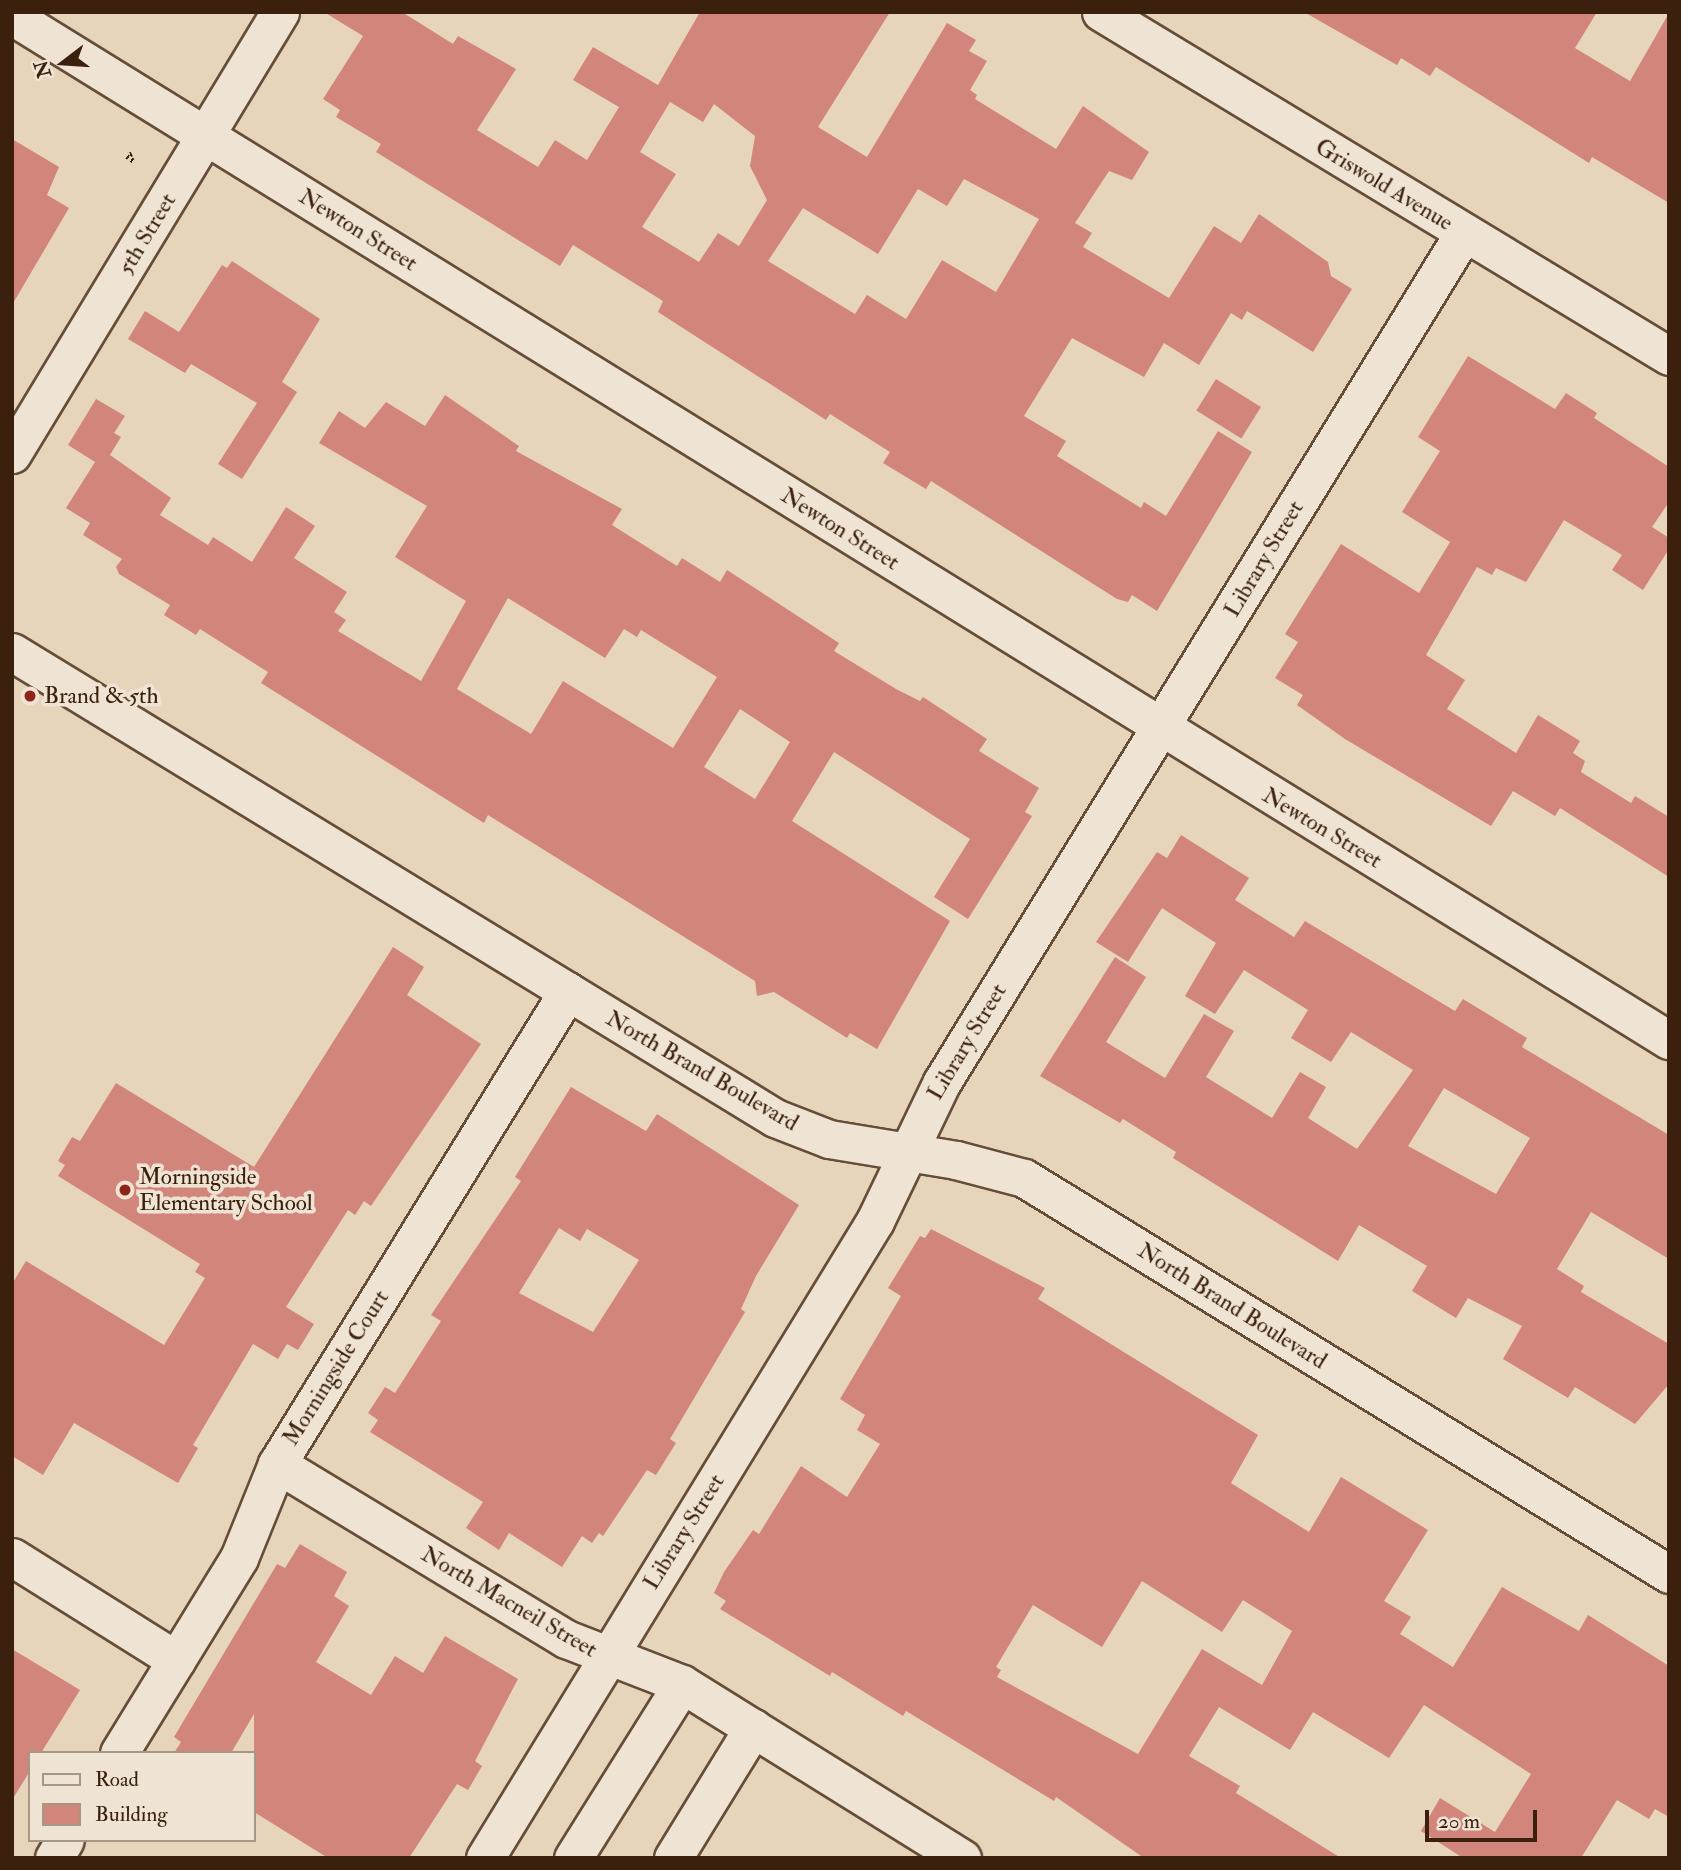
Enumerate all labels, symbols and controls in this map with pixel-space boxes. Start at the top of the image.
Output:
north arrow [28,28,98,98]
text: N [29,58,57,81]
street label: Griswold Avenue [1310,133,1458,237]
street label: Newton Street [294,183,422,277]
street label: 5th Street [112,188,182,280]
street label: Newton Street [776,482,904,576]
street label: Library Street [1218,496,1310,622]
place label: Brand & 5th [44,682,159,710]
marker: Brand & 5th [22,688,38,704]
street label: Newton Street [1257,782,1387,874]
street label: Library Street [921,979,1013,1105]
street label: North Brand Boulevard [601,1005,803,1137]
place label: Morningside Elementary School [139,1163,313,1217]
marker: Morningside Elementary School [117,1182,133,1198]
street label: North Brand Boulevard [1132,1237,1332,1375]
street label: Morningside Court [277,1285,395,1451]
street label: Library Street [638,1469,730,1595]
street label: North Macneil Street [416,1540,602,1664]
legend [28,1751,256,1842]
text: Road [95,1766,139,1793]
scale bar [1429,1797,1541,1841]
text: Building [95,1801,168,1828]
text: 20 m [1438,1808,1480,1835]

